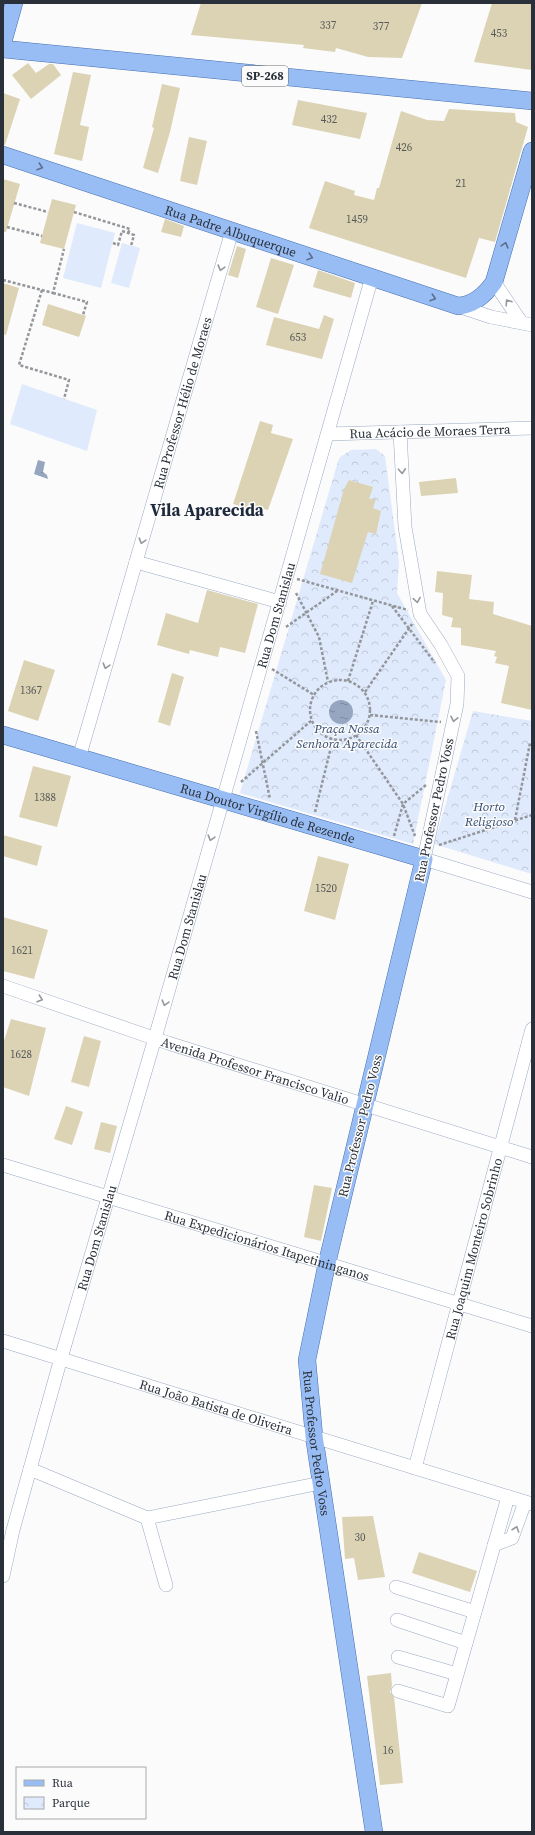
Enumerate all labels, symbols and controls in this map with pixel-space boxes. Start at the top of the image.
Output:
house number: 337 [320,18,337,33]
house number: 377 [373,19,390,34]
house number: 453 [491,26,508,41]
road number: SP-268 [242,66,288,86]
house number: 432 [321,112,338,127]
house number: 426 [396,140,413,155]
one-way arrow [36,163,43,171]
house number: 21 [456,176,467,191]
street label: Rua Padre Albuquerque [163,201,299,260]
house number: 1459 [346,212,368,227]
one-way arrow [500,241,509,248]
one-way arrow [306,252,313,260]
one-way arrow [217,265,226,272]
one-way arrow [429,293,436,301]
one-way arrow [505,299,512,306]
street label: Rua Professor Hélio de Moraes [149,314,215,491]
house number: 653 [290,330,307,345]
street label: Rua Acácio de Moraes Terra [349,420,511,442]
one-way arrow [397,468,406,474]
district label: Vila Aparecida [150,498,265,522]
one-way arrow [138,537,147,544]
street label: Rua Dom Stanislau [252,560,299,670]
one-way arrow [413,597,421,603]
one-way arrow [102,662,111,669]
house number: 1367 [20,683,42,698]
one-way arrow [451,715,459,722]
park label: Praça Nossa Senhora Aparecida [296,720,398,752]
street label: Rua Professor Pedro Voss [410,736,458,883]
street label: Rua Doutor Virgílio de Rezende [178,779,358,847]
house number: 1388 [34,790,56,805]
park label: Horto Religioso [464,798,513,830]
one-way arrow [208,834,216,841]
street label: Rua Dom Stanislau [164,871,210,981]
house number: 1520 [315,881,337,896]
house number: 1621 [11,943,33,958]
one-way arrow [36,994,43,1002]
one-way arrow [161,999,170,1006]
street label: Avenida Professor Francisco Valio [159,1033,351,1108]
house number: 1628 [10,1047,32,1062]
street label: Rua Professor Pedro Voss [334,1053,386,1199]
street label: Rua Joaquim Monteiro Sobrinho [441,1156,506,1341]
street label: Rua Dom Stanislau [73,1183,120,1293]
street label: Rua Expedicionários Itapetininganos [162,1206,372,1285]
street label: Rua Professor Pedro Voss [299,1369,335,1517]
street label: Rua João Batista de Oliveira [138,1375,295,1438]
one-way arrow [511,1526,519,1533]
house number: 30 [355,1530,366,1545]
house number: 16 [383,1743,394,1758]
legend [16,1767,146,1819]
text: Rua [52,1775,74,1791]
text: Parque [52,1795,90,1811]

